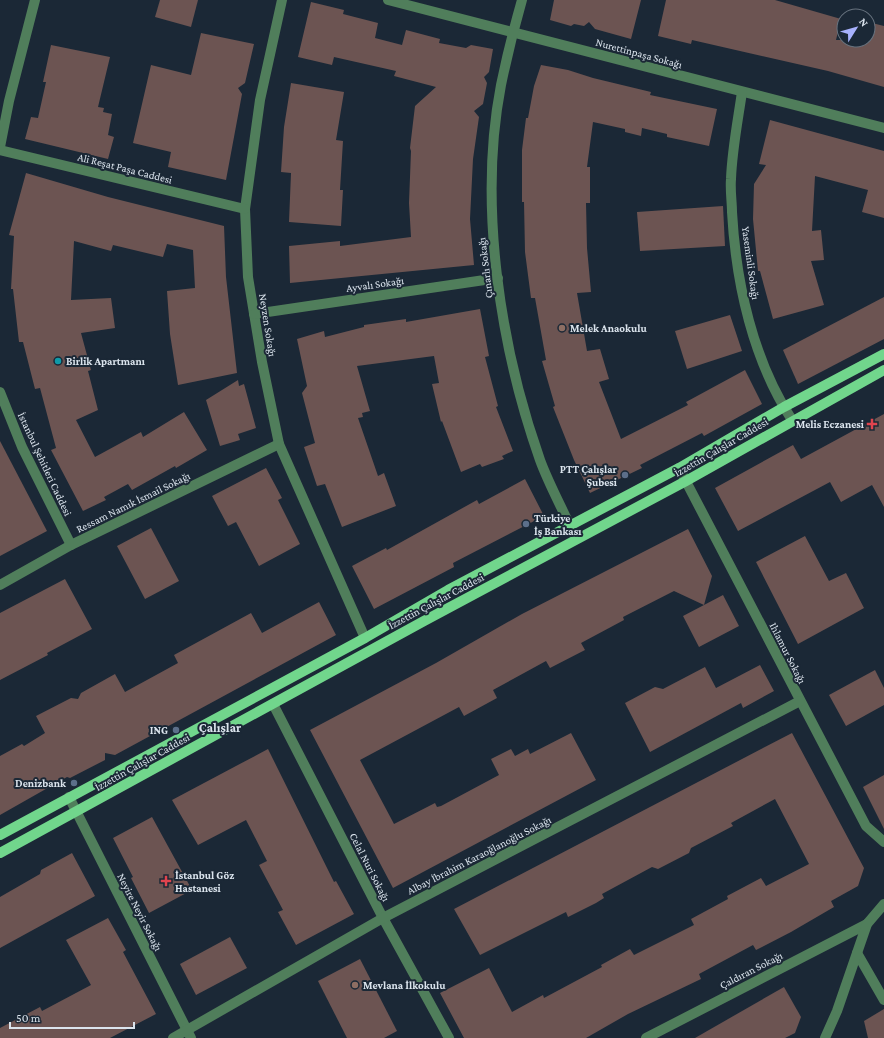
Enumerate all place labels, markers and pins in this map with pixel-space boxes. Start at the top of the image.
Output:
place label: Melek Anaokulu [570,322,647,334]
marker: Melek Anaokulu [557,323,567,333]
place label: Birlik Apartmanı [66,355,146,367]
marker: Birlik Apartmanı [53,356,63,366]
place label: Melis Eczanesi [796,418,865,430]
marker: Melis Eczanesi [867,419,877,429]
place label: PTT Çalışlar Şubesi [560,463,618,488]
marker: PTT Çalışlar Şubesi [620,470,630,480]
place label: Türkiye İş Bankası [534,512,582,537]
marker: Türkiye İş Bankası [521,519,531,529]
place label: ING [150,724,168,736]
marker: ING [171,725,181,735]
place label: Denizbank [15,777,67,789]
marker: Denizbank [69,778,79,788]
place label: İstanbul Göz Hastanesi [175,869,234,894]
marker: İstanbul Göz Hastanesi [160,875,172,887]
place label: Mevlana İlkokulu [363,979,446,991]
marker: Mevlana İlkokulu [350,980,360,990]

